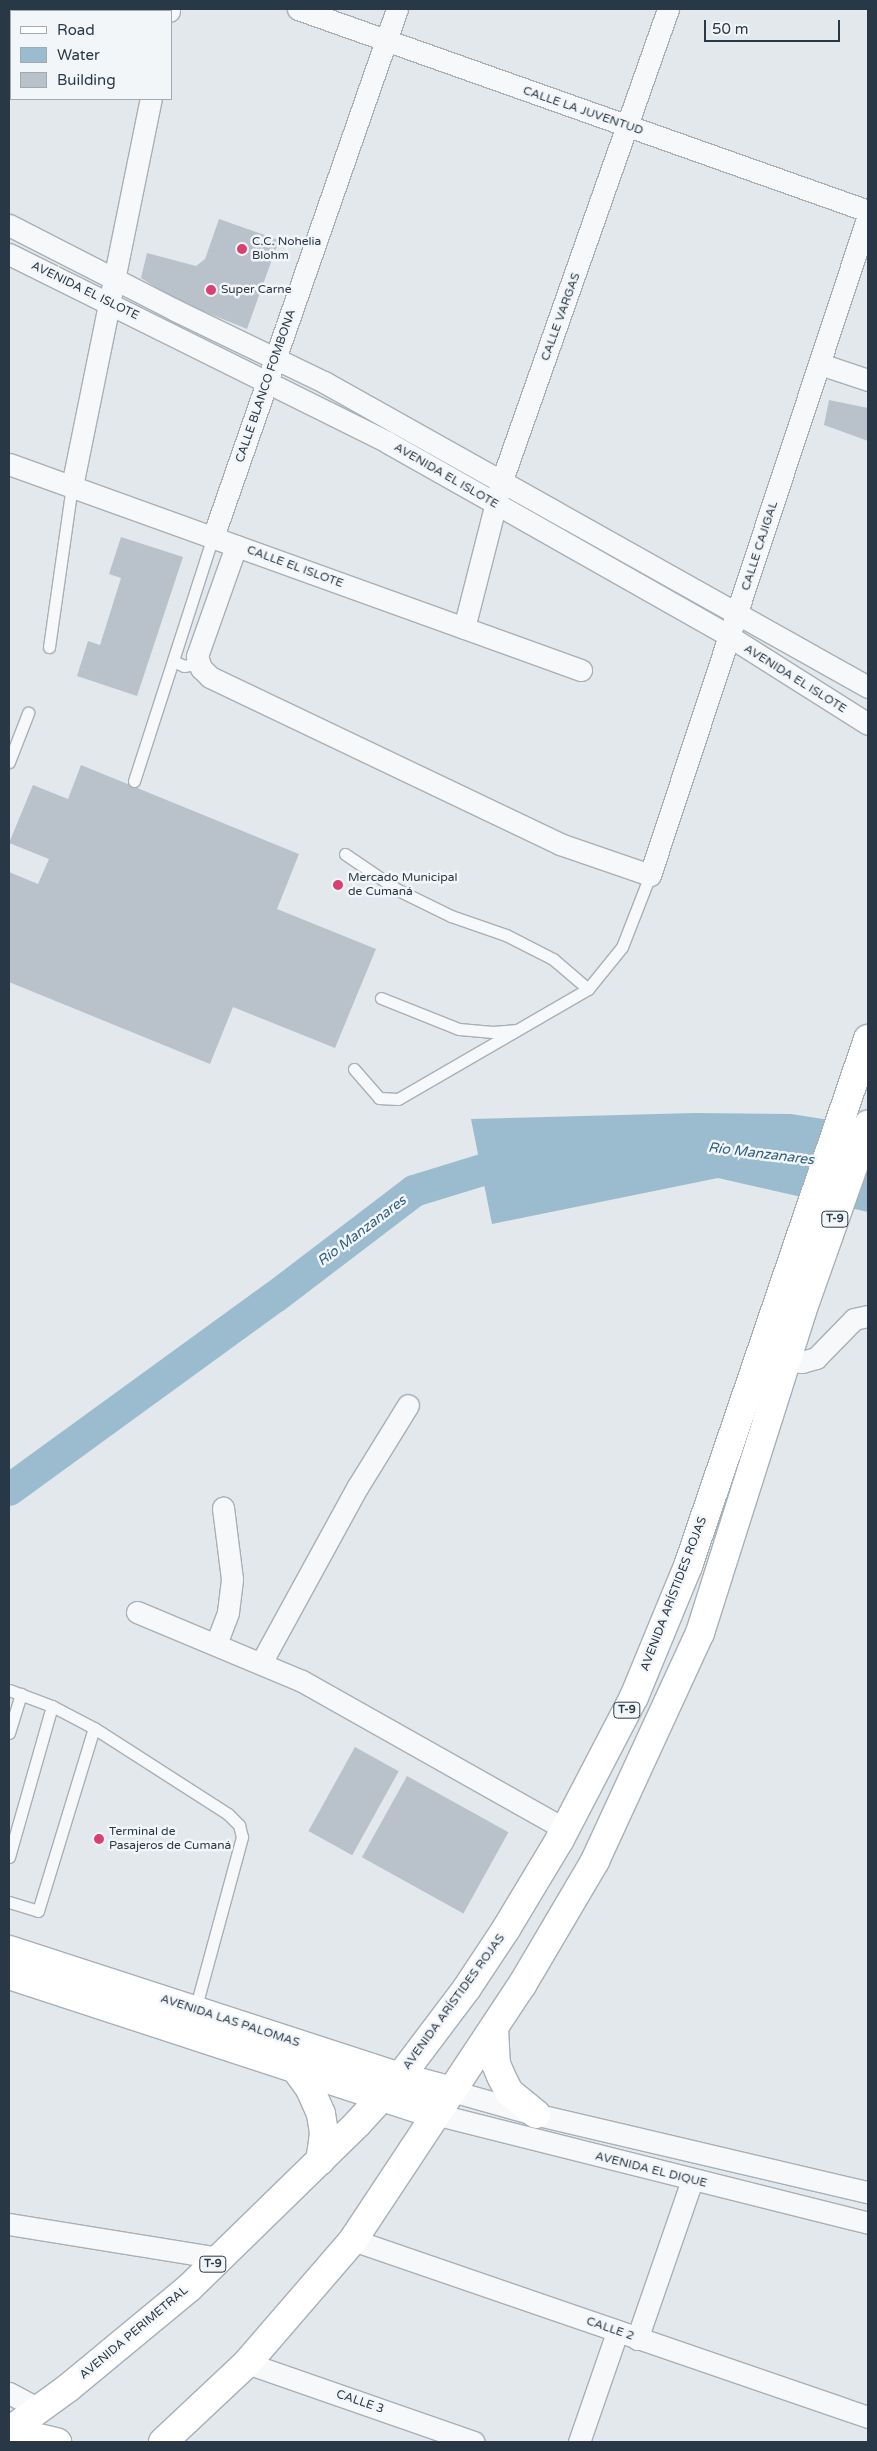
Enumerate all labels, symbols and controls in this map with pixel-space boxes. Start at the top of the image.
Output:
legend [10,10,172,100]
scale bar [707,10,843,42]
text: 50 m [712,20,749,38]
text: Road [57,21,95,39]
text: Water [57,46,100,64]
text: Building [57,71,116,89]
street label: CALLE LA JUVENTUD [521,84,645,138]
place label: C.C. Nohelia Blohm [252,235,321,263]
marker: C.C. Nohelia Blohm [236,243,248,255]
street label: AVENIDA EL ISLOTE [29,259,141,323]
street label: CALLE VARGAS [538,271,584,363]
place label: Super Carne [221,283,291,297]
marker: Super Carne [205,284,217,296]
street label: CALLE BLANCO FOMBONA [233,307,299,465]
street label: AVENIDA EL ISLOTE [391,440,501,512]
street label: CALLE CAJIGAL [739,499,781,593]
street label: CALLE EL ISLOTE [245,543,345,591]
street label: AVENIDA EL ISLOTE [741,642,849,716]
place label: Mercado Municipal de Cumaná [348,871,457,899]
marker: Mercado Municipal de Cumaná [332,879,344,891]
water label: Río Manzanares [707,1139,815,1169]
water label: Río Manzanares [314,1192,410,1270]
road number: T-9 [821,1210,849,1228]
street label: AVENIDA ARÍSTIDES ROJAS [638,1515,710,1673]
road number: T-9 [613,1702,641,1718]
place label: Terminal de Pasajeros de Cumaná [109,1825,231,1853]
marker: Terminal de Pasajeros de Cumaná [93,1833,105,1845]
street label: AVENIDA ARÍSTIDES ROJAS [400,1931,508,2073]
street label: AVENIDA LAS PALOMAS [159,1992,301,2050]
street label: AVENIDA EL DIQUE [593,2149,709,2191]
road number: T-9 [199,2256,227,2272]
street label: AVENIDA PERIMETRAL [77,2283,191,2383]
street label: CALLE 2 [584,2314,636,2344]
street label: CALLE 3 [334,2387,386,2417]

